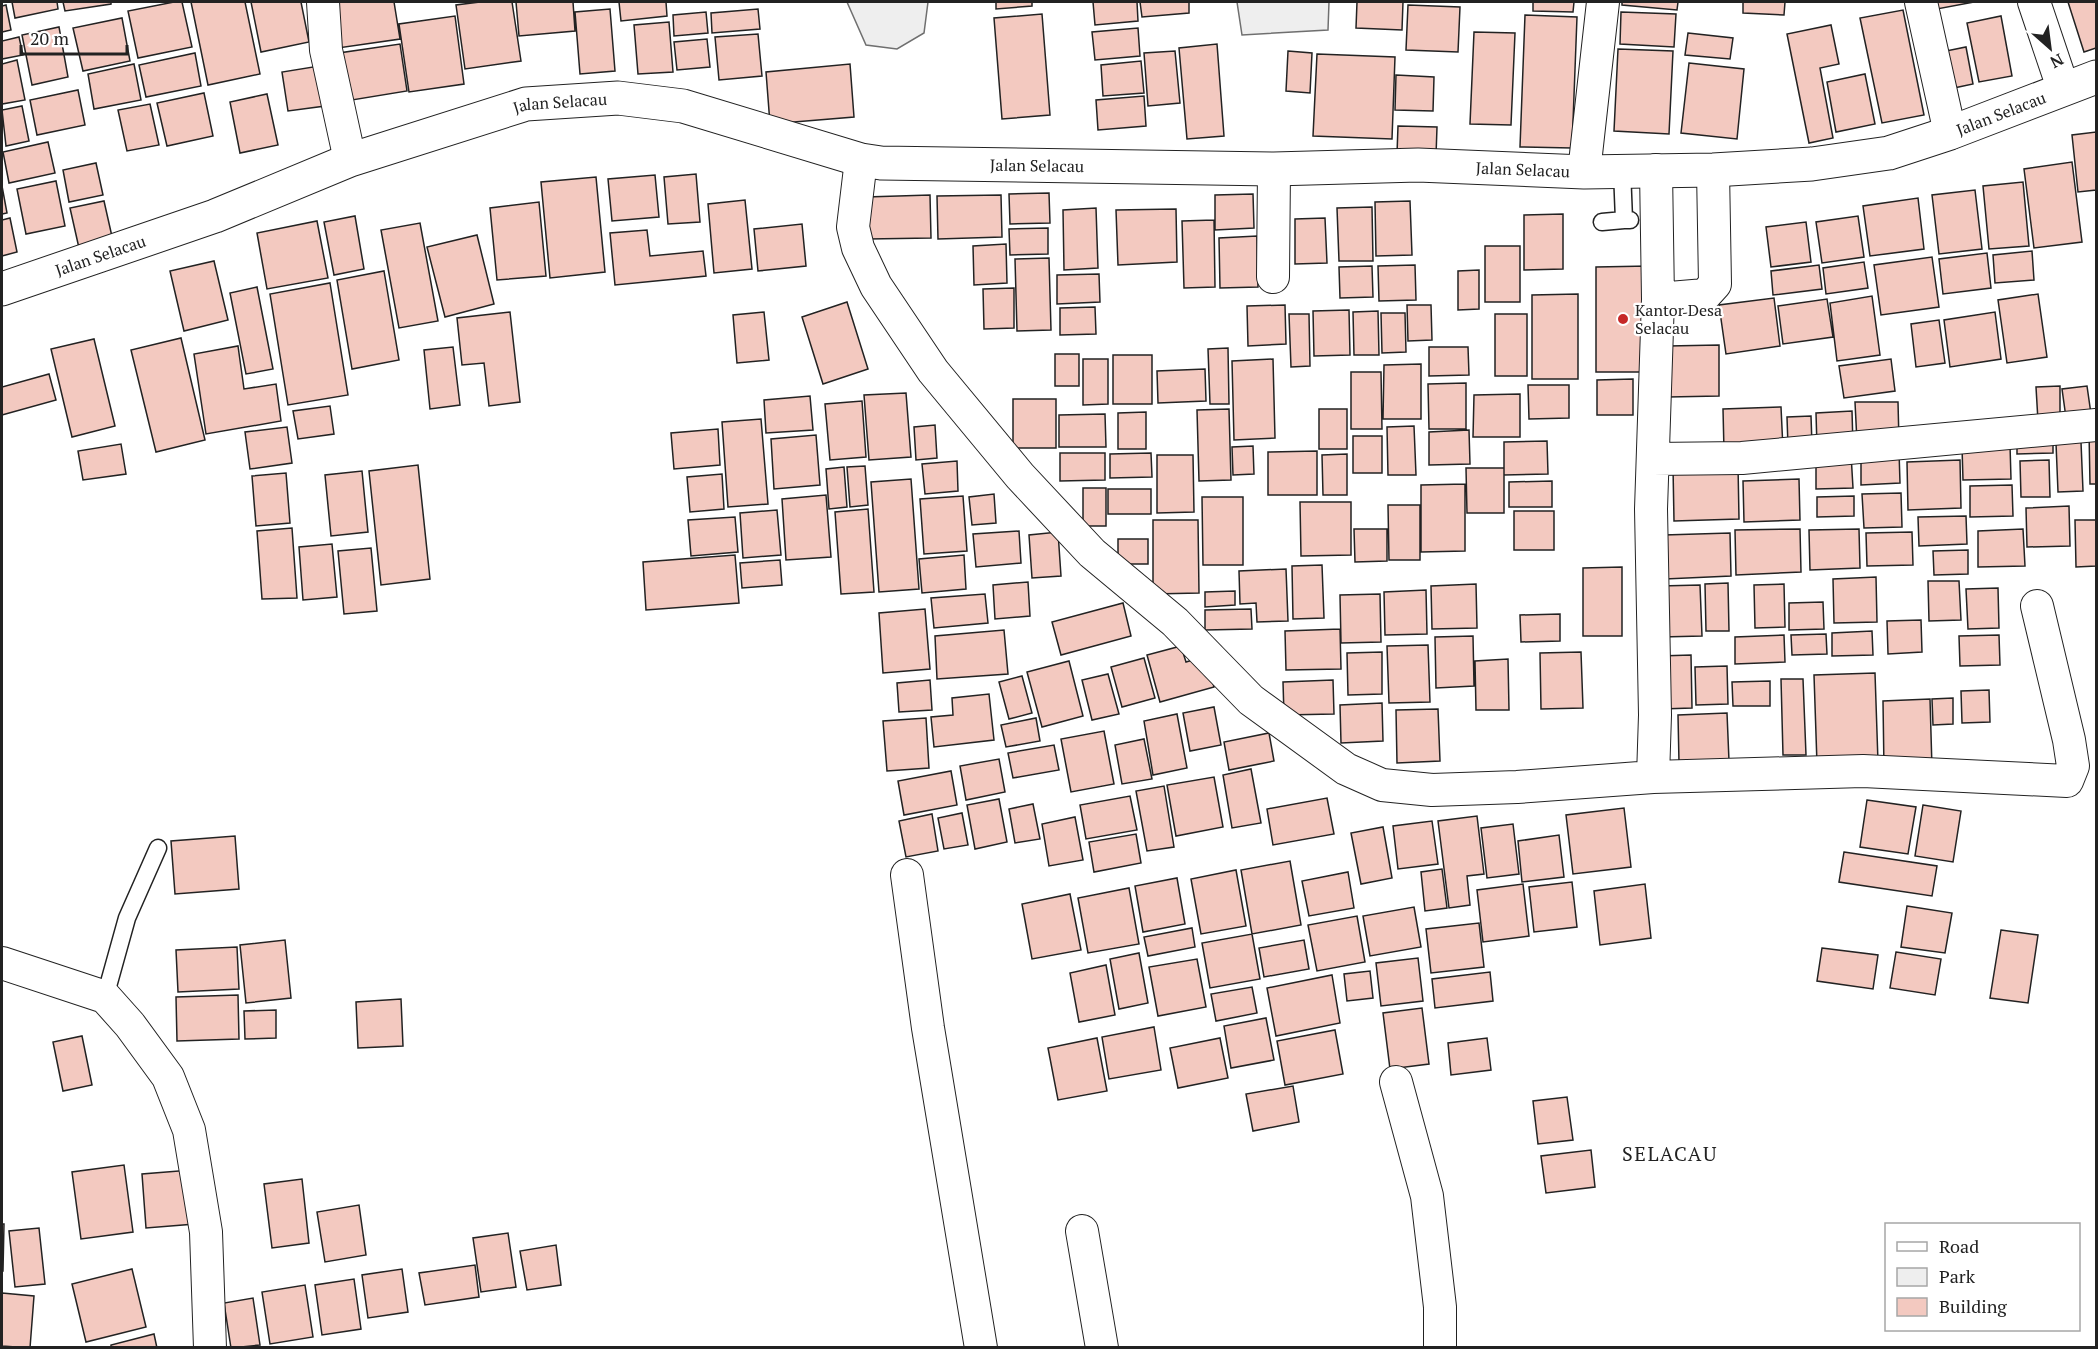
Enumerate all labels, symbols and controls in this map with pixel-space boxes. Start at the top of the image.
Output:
scale bar [21,18,128,56]
north arrow [2020,18,2080,78]
text: 20 m [30,26,70,50]
text: N [2047,49,2068,74]
street label: Jalan Selacau [1953,86,2049,141]
street label: Jalan Selacau [510,88,608,118]
street label: Jalan Selacau [990,154,1084,177]
street label: Jalan Selacau [1475,156,1570,182]
street label: Jalan Selacau [52,230,149,281]
place label: Kantor Desa Selacau [1635,299,1722,339]
marker: Kantor Desa Selacau [1616,312,1630,326]
district label: SELACAU [1622,1140,1718,1167]
legend [1885,1223,2080,1331]
text: Road [1939,1234,1979,1258]
text: Park [1939,1264,1976,1288]
text: Building [1939,1294,2007,1318]

